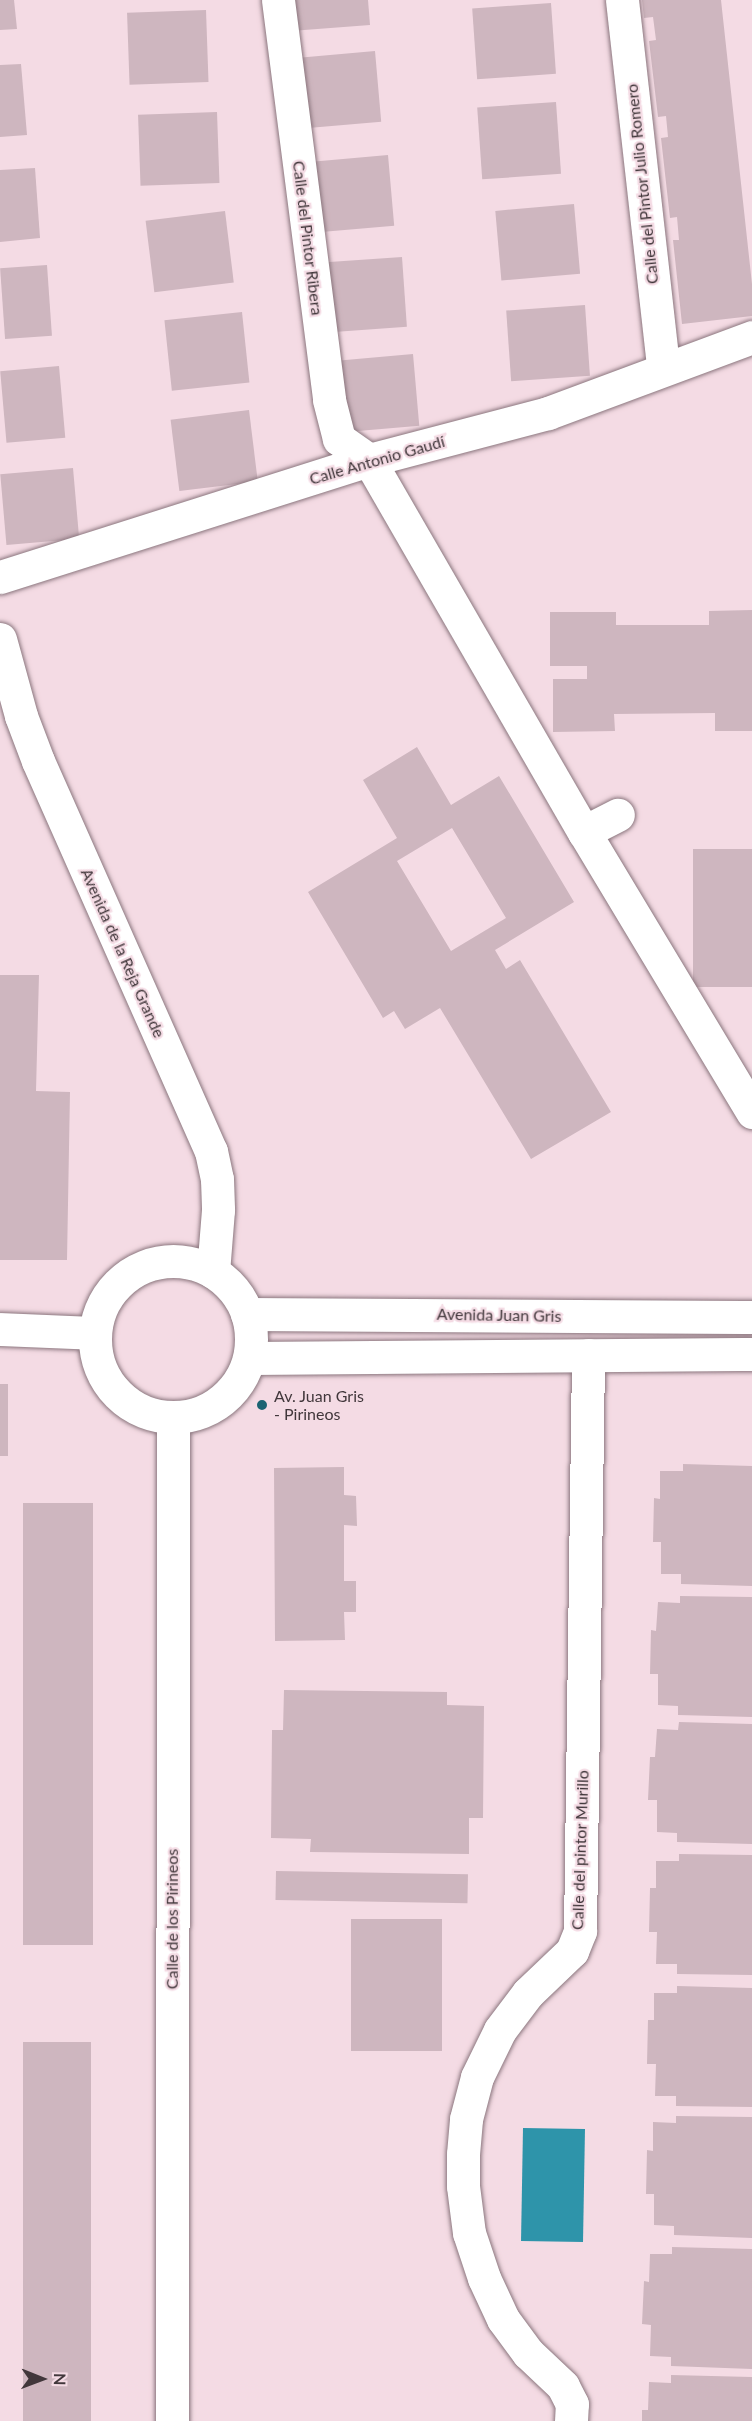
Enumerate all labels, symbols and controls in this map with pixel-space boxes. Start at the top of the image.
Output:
street label: Calle del Pintor Julio Romero [622,83,662,285]
street label: Calle del Pintor Ribera [289,160,327,316]
street label: Calle Antonio Gaudí [307,431,447,489]
street label: Avenida de la Reja Grande [77,865,169,1041]
street label: Avenida Juan Gris [436,1304,562,1326]
place label: Av. Juan Gris - Pirineos [274,1386,364,1424]
marker: Av. Juan Gris - Pirineos [255,1398,269,1412]
street label: Calle del pintor Murillo [568,1770,592,1930]
street label: Calle de los Pirineos [162,1849,182,1989]
north arrow [12,2349,72,2409]
text: N [51,2373,70,2386]

